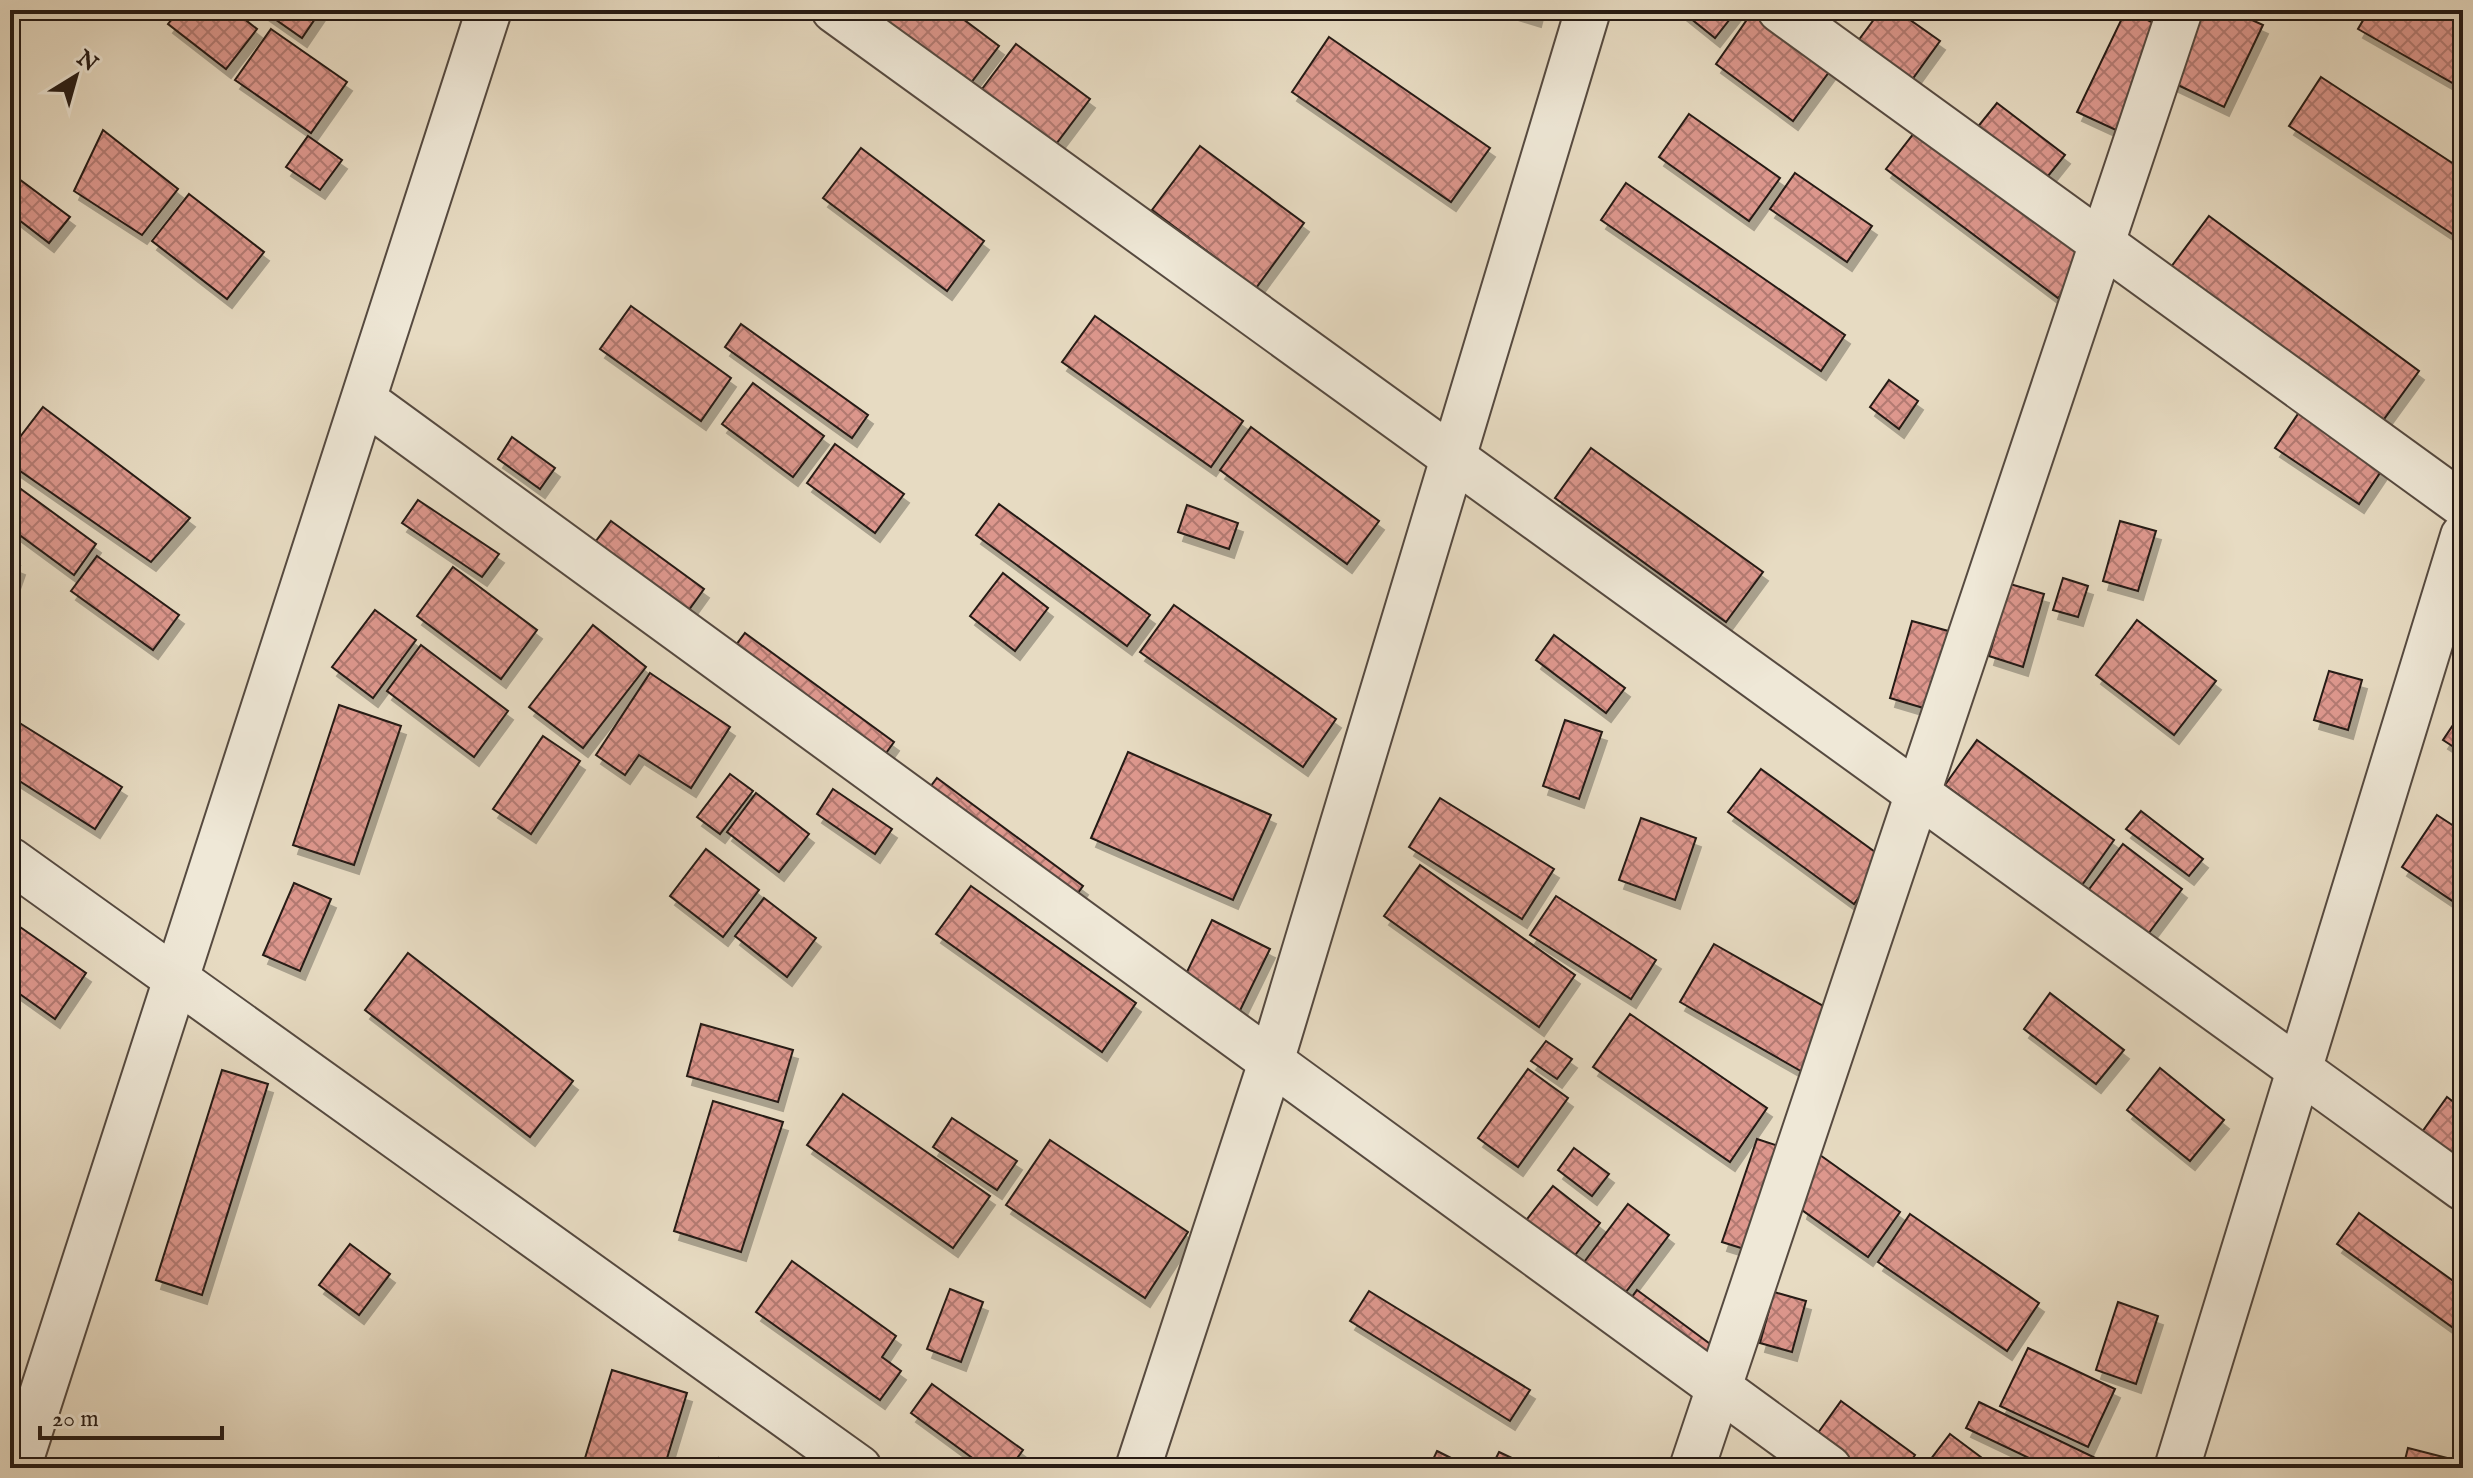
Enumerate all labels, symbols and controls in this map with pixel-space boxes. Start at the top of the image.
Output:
north arrow [36,36,116,116]
text: N [70,44,103,79]
scale bar [40,1390,222,1440]
text: 20 m [52,1404,99,1435]

